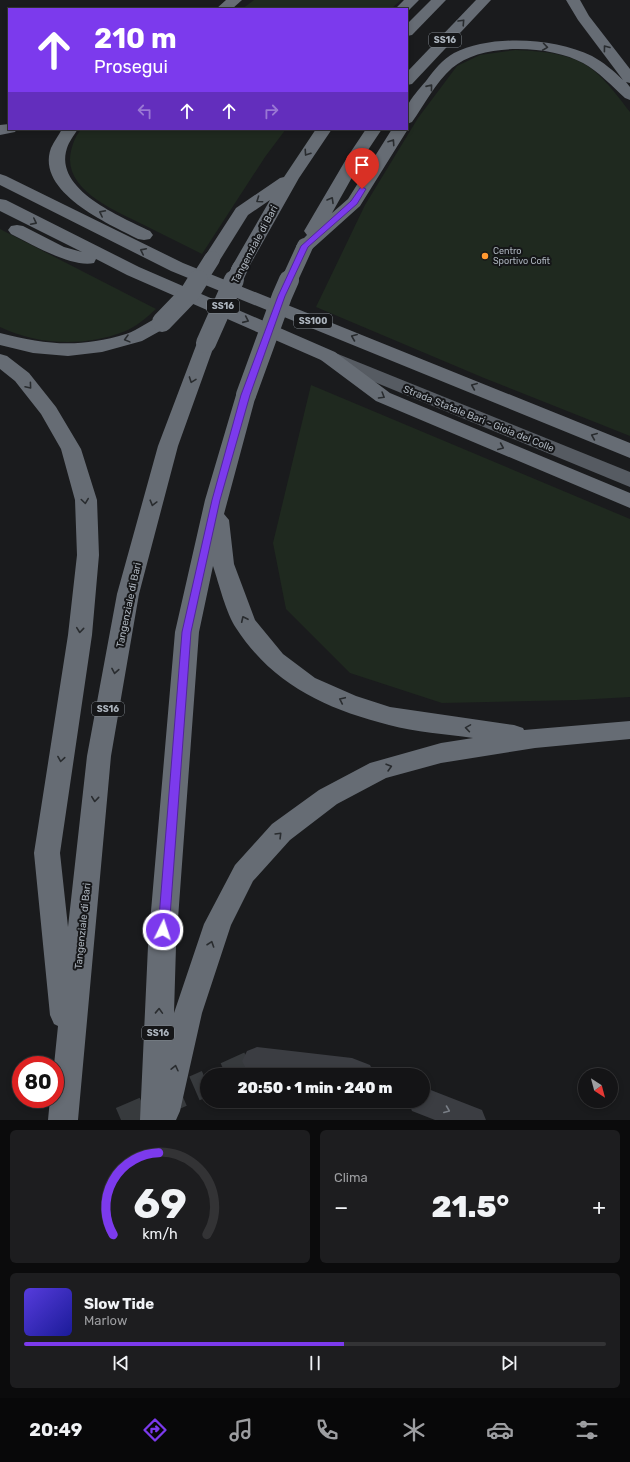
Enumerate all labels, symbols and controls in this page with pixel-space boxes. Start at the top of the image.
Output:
one-way arrow [457,19,465,27]
text: 210 m [94,22,177,55]
icon: ahead [28,24,80,76]
road number: SS16 [429,33,461,47]
one-way arrow [542,42,548,51]
one-way arrow [604,45,611,52]
text: Prosegui [94,56,168,78]
one-way arrow [425,85,432,92]
icon: left [134,100,156,122]
icon: ahead [176,100,198,122]
icon: ahead [218,100,240,122]
icon: right [260,100,282,122]
one-way arrow [387,139,394,146]
pin [345,148,379,189]
one-way arrow [305,149,312,156]
icon: arrive [351,154,373,176]
one-way arrow [256,195,263,203]
one-way arrow [326,196,333,204]
street label: Tangenziale di Bari [229,203,281,286]
one-way arrow [98,210,106,218]
one-way arrow [30,217,38,225]
place label: Centro Sportivo Cofit [493,246,550,266]
one-way arrow [139,248,147,256]
marker: Centro Sportivo Cofit [480,251,490,261]
road number: SS16 [207,299,239,313]
road number: SS100 [294,314,332,328]
one-way arrow [242,316,249,324]
one-way arrow [350,334,358,342]
one-way arrow [124,335,131,343]
one-way arrow [189,376,197,383]
one-way arrow [24,381,31,389]
street label: Strada Statale Bari - Gioia del Colle [401,383,556,455]
one-way arrow [470,383,478,391]
one-way arrow [378,391,385,398]
one-way arrow [591,433,598,441]
one-way arrow [497,442,505,450]
one-way arrow [80,498,89,504]
one-way arrow [149,500,158,507]
street label: Tangenziale di Bari [114,561,144,649]
one-way arrow [241,616,249,623]
one-way arrow [76,627,85,633]
one-way arrow [111,668,119,674]
one-way arrow [339,697,346,705]
road number: SS16 [92,702,124,716]
one-way arrow [465,724,472,733]
one-way arrow [57,756,66,762]
one-way arrow [386,764,392,772]
one-way arrow [91,796,100,802]
one-way arrow [274,832,282,840]
street label: Tangenziale di Bari [72,882,93,970]
position arrow [142,909,184,951]
one-way arrow [206,940,215,947]
one-way arrow [155,1008,164,1014]
road number: SS16 [142,1026,174,1040]
speed limit sign: 80 [12,1056,64,1108]
one-way arrow [170,1065,178,1072]
north arrow [578,1068,618,1108]
map controls [578,1068,618,1108]
text: 20:50 · 1 min · 240 m [237,1079,393,1097]
one-way arrow [443,1106,450,1114]
text: Clima [334,1170,368,1185]
text: 69 [133,1178,187,1227]
text: 21.5° [431,1189,509,1225]
text: − [334,1194,348,1221]
text: + [592,1194,606,1221]
text: km/h [142,1225,178,1242]
text: Slow Tide [84,1295,154,1313]
text: Marlow [84,1313,127,1328]
icon: previous [110,1352,132,1374]
icon: pause [304,1352,326,1374]
icon: next [498,1352,520,1374]
icon: directions [141,1416,169,1444]
icon: music [227,1416,255,1444]
icon: phone [313,1416,341,1444]
icon: climate [400,1416,428,1444]
icon: car [486,1416,514,1444]
icon: filters [573,1416,601,1444]
text: 20:49 [29,1419,82,1441]

